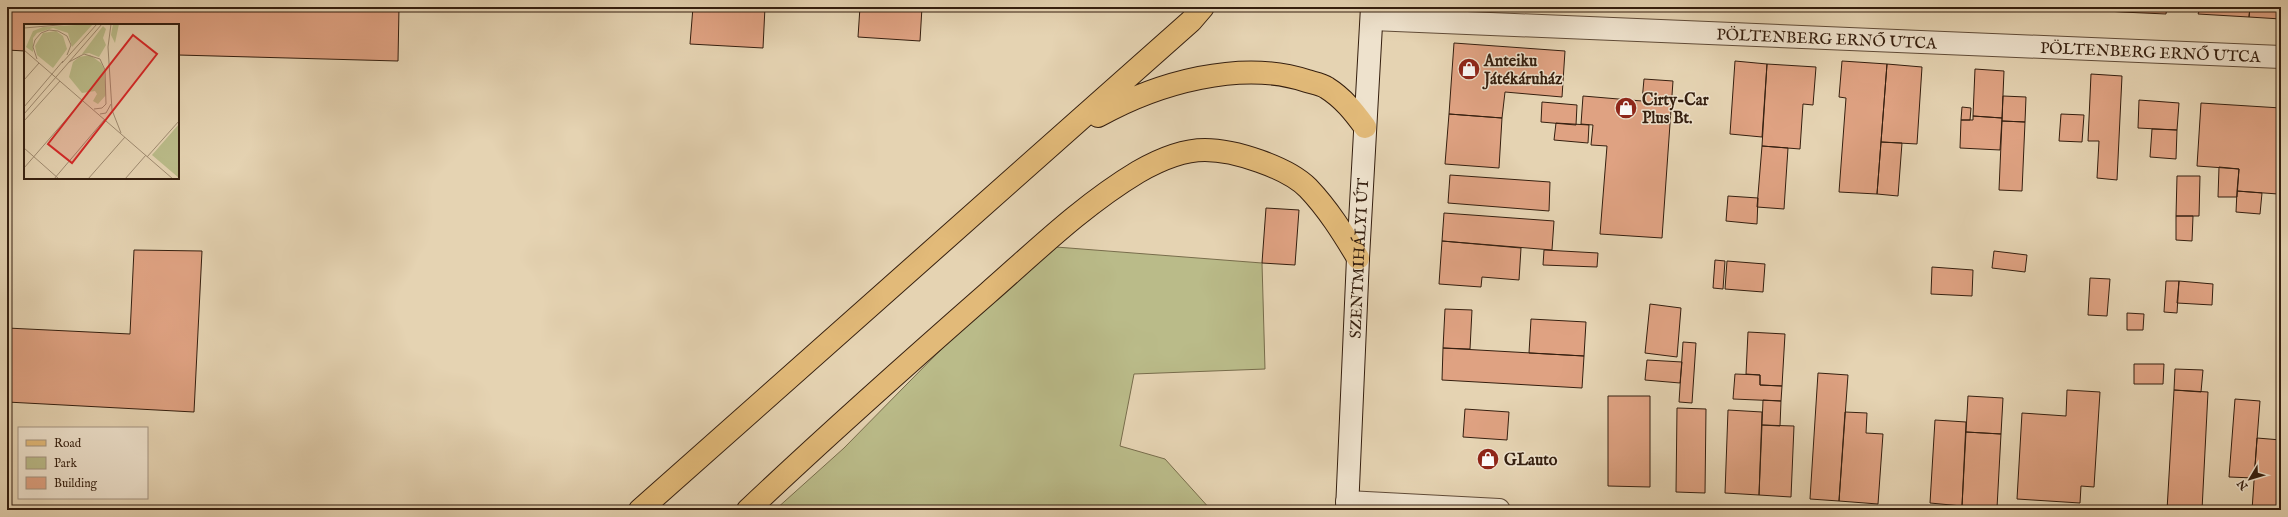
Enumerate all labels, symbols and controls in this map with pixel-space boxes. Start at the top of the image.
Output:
inset map [24,24,179,179]
street label: PÖLTENBERG ERNŐ UTCA [1716,25,1938,55]
street label: PÖLTENBERG ERNŐ UTCA [2040,38,2262,68]
place label: Anteiku Játékáruház [1482,52,1563,90]
shop icon: Anteiku Játékáruház [1456,56,1482,82]
place label: Cirty-Car Plus Bt. [1642,91,1709,129]
shop icon: Cirty-Car Plus Bt. [1613,95,1639,121]
street label: SZENTMIHÁLYI ÚT [1346,177,1374,339]
legend [18,427,148,499]
text: Road [54,436,82,451]
shop icon: GLauto [1475,446,1501,472]
place label: GLauto [1504,451,1558,471]
text: Park [54,456,77,471]
north arrow [2230,459,2270,499]
text: Building [54,476,98,491]
text: N [2234,476,2252,493]

